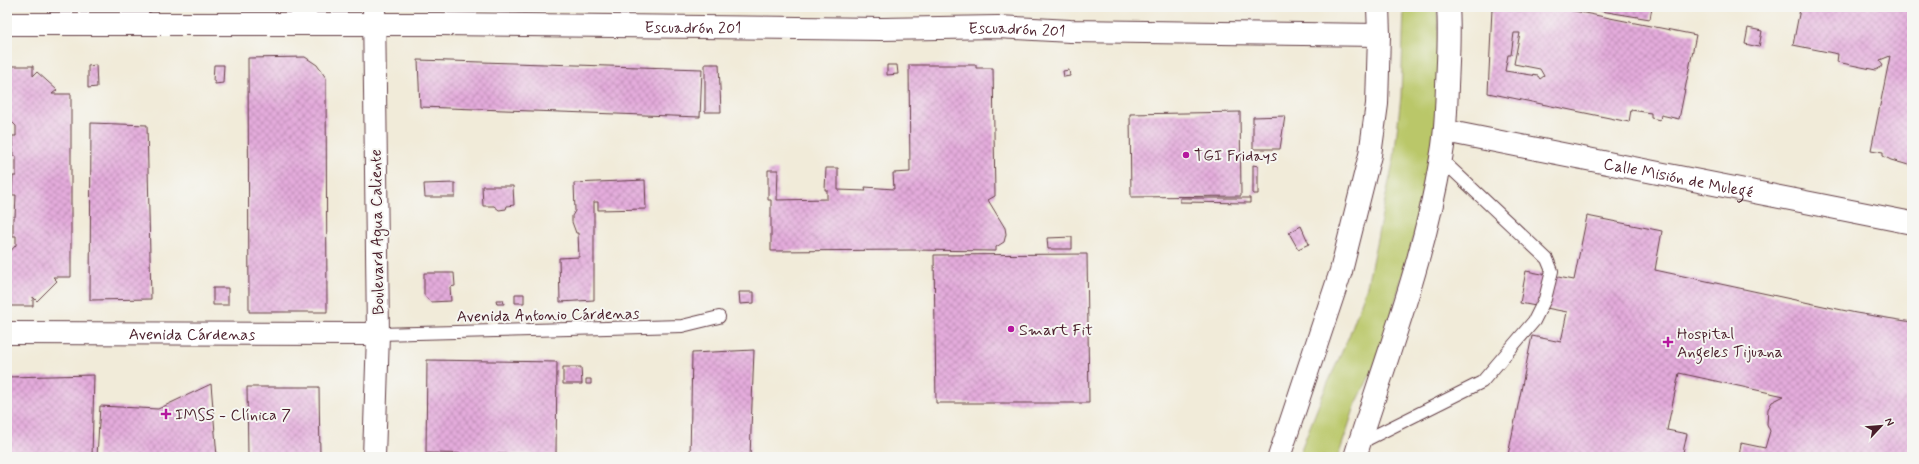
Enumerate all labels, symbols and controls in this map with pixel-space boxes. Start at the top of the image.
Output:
street label: Escuadrón 201 [644,17,742,39]
street label: Escuadrón 201 [968,18,1066,43]
place label: TGI Fridays [1194,146,1277,167]
street label: Boulevard Agua Caliente [366,149,390,315]
marker: TGI Fridays [1181,150,1191,160]
street label: Calle Misión de Mulegé [1602,153,1755,203]
street label: Avenida Antonio Cárdenas [456,303,640,328]
place label: Smart Fit [1019,320,1093,341]
street label: Avenida Cárdenas [129,324,255,346]
marker: Smart Fit [1006,324,1016,334]
place label: Hospital Angeles Tijuana [1677,324,1783,364]
marker: Hospital Angeles Tijuana [1662,336,1674,348]
place label: IMSS - Clínica 7 [175,405,291,426]
north arrow [1861,406,1901,446]
marker: IMSS - Clínica 7 [160,408,172,420]
text: N [1881,416,1897,428]

